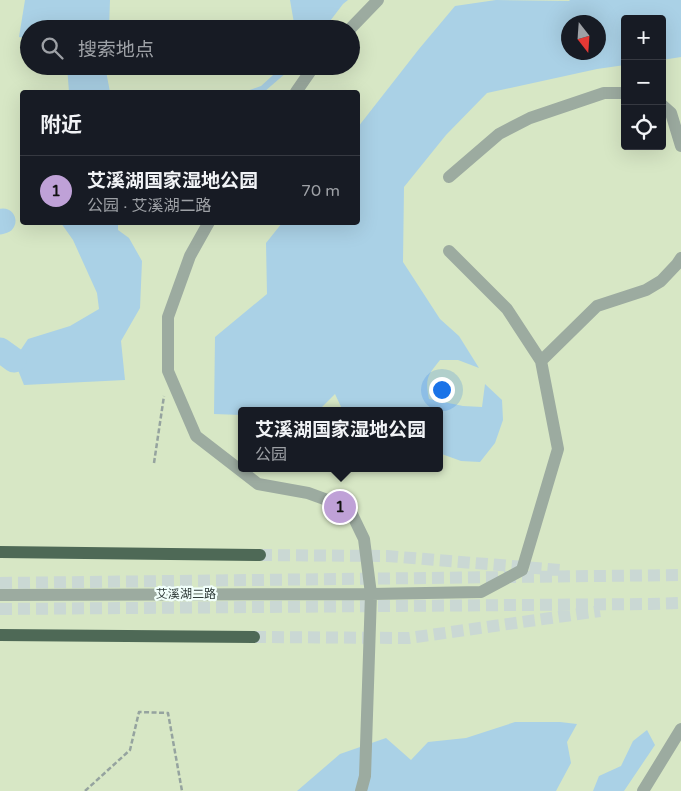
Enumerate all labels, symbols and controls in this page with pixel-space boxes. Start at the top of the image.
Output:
north arrow [561,15,606,60]
map controls [621,15,666,150]
button: + [621,15,666,60]
search box [20,20,360,75]
icon: search [38,34,66,62]
text: 搜索地点 [78,39,154,61]
button: − [621,60,666,105]
button: locate [621,105,666,150]
text: 附近 [40,113,82,138]
text: 艾溪湖国家湿地公园 [87,170,258,192]
text: 1 [51,181,61,201]
text: 70 m [301,181,340,201]
text: 公园 · 艾溪湖二路 [87,196,211,216]
your location [429,377,455,403]
popup [238,407,443,472]
text: 艾溪湖国家湿地公园 [255,419,426,441]
text: 公园 [255,445,287,465]
pin: 1 [324,488,356,526]
street label: 艾溪湖二路 [156,587,216,601]

